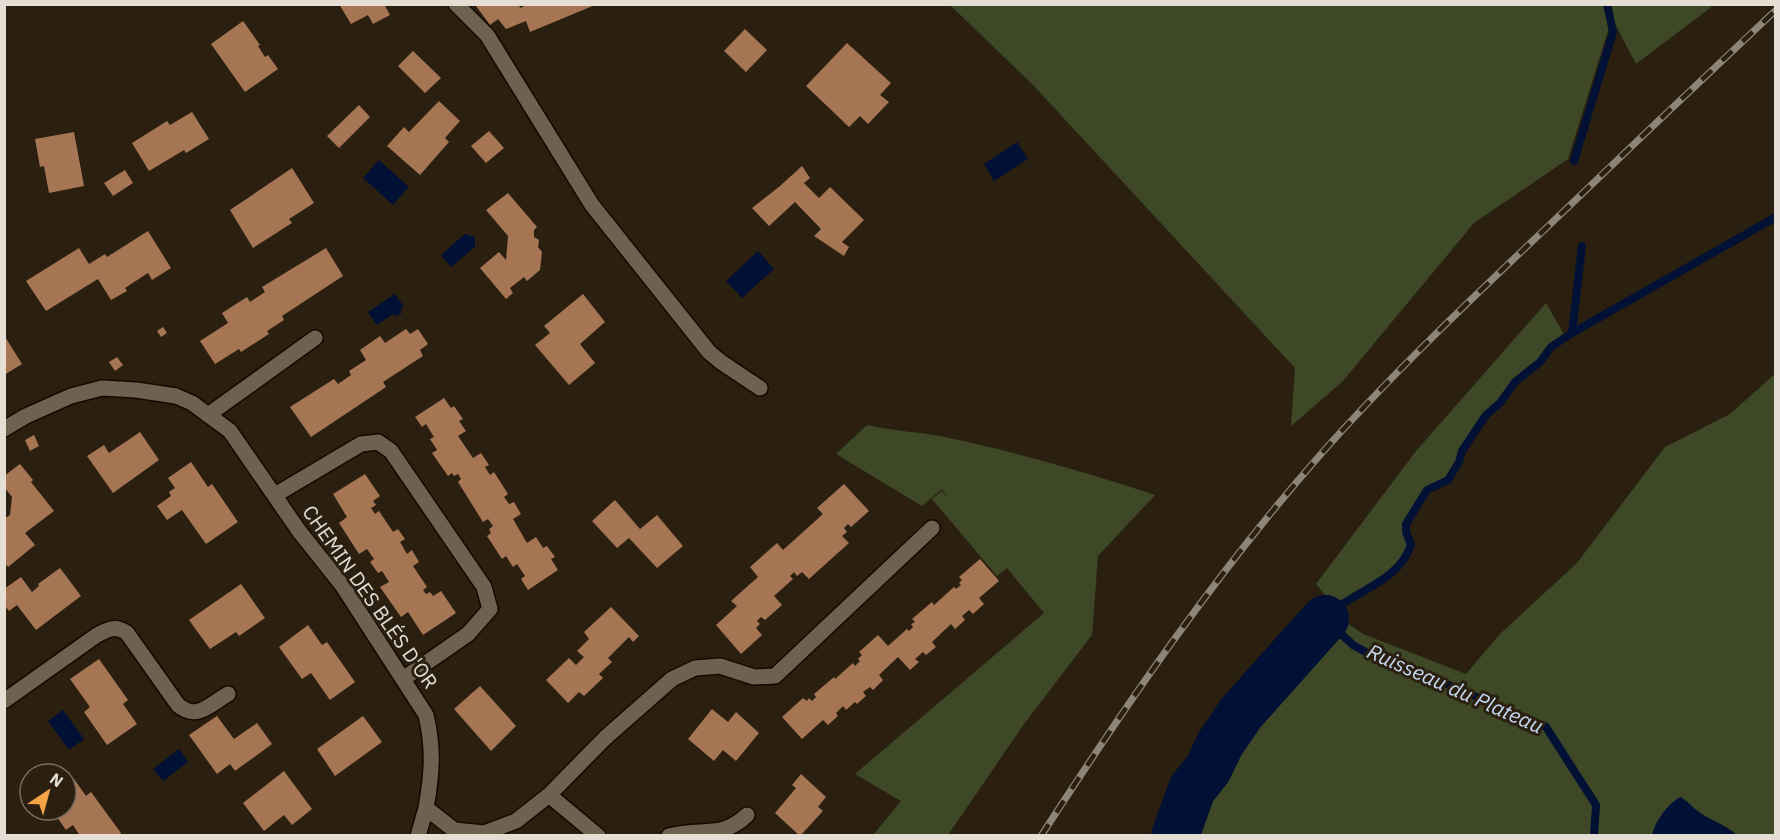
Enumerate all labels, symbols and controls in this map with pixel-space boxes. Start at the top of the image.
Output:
street label: CHEMIN DES BLÉS D'OR [297,499,444,694]
water label: Ruisseau du Plateau [1363,637,1548,740]
north arrow [18,762,78,822]
text: N [46,768,67,791]

